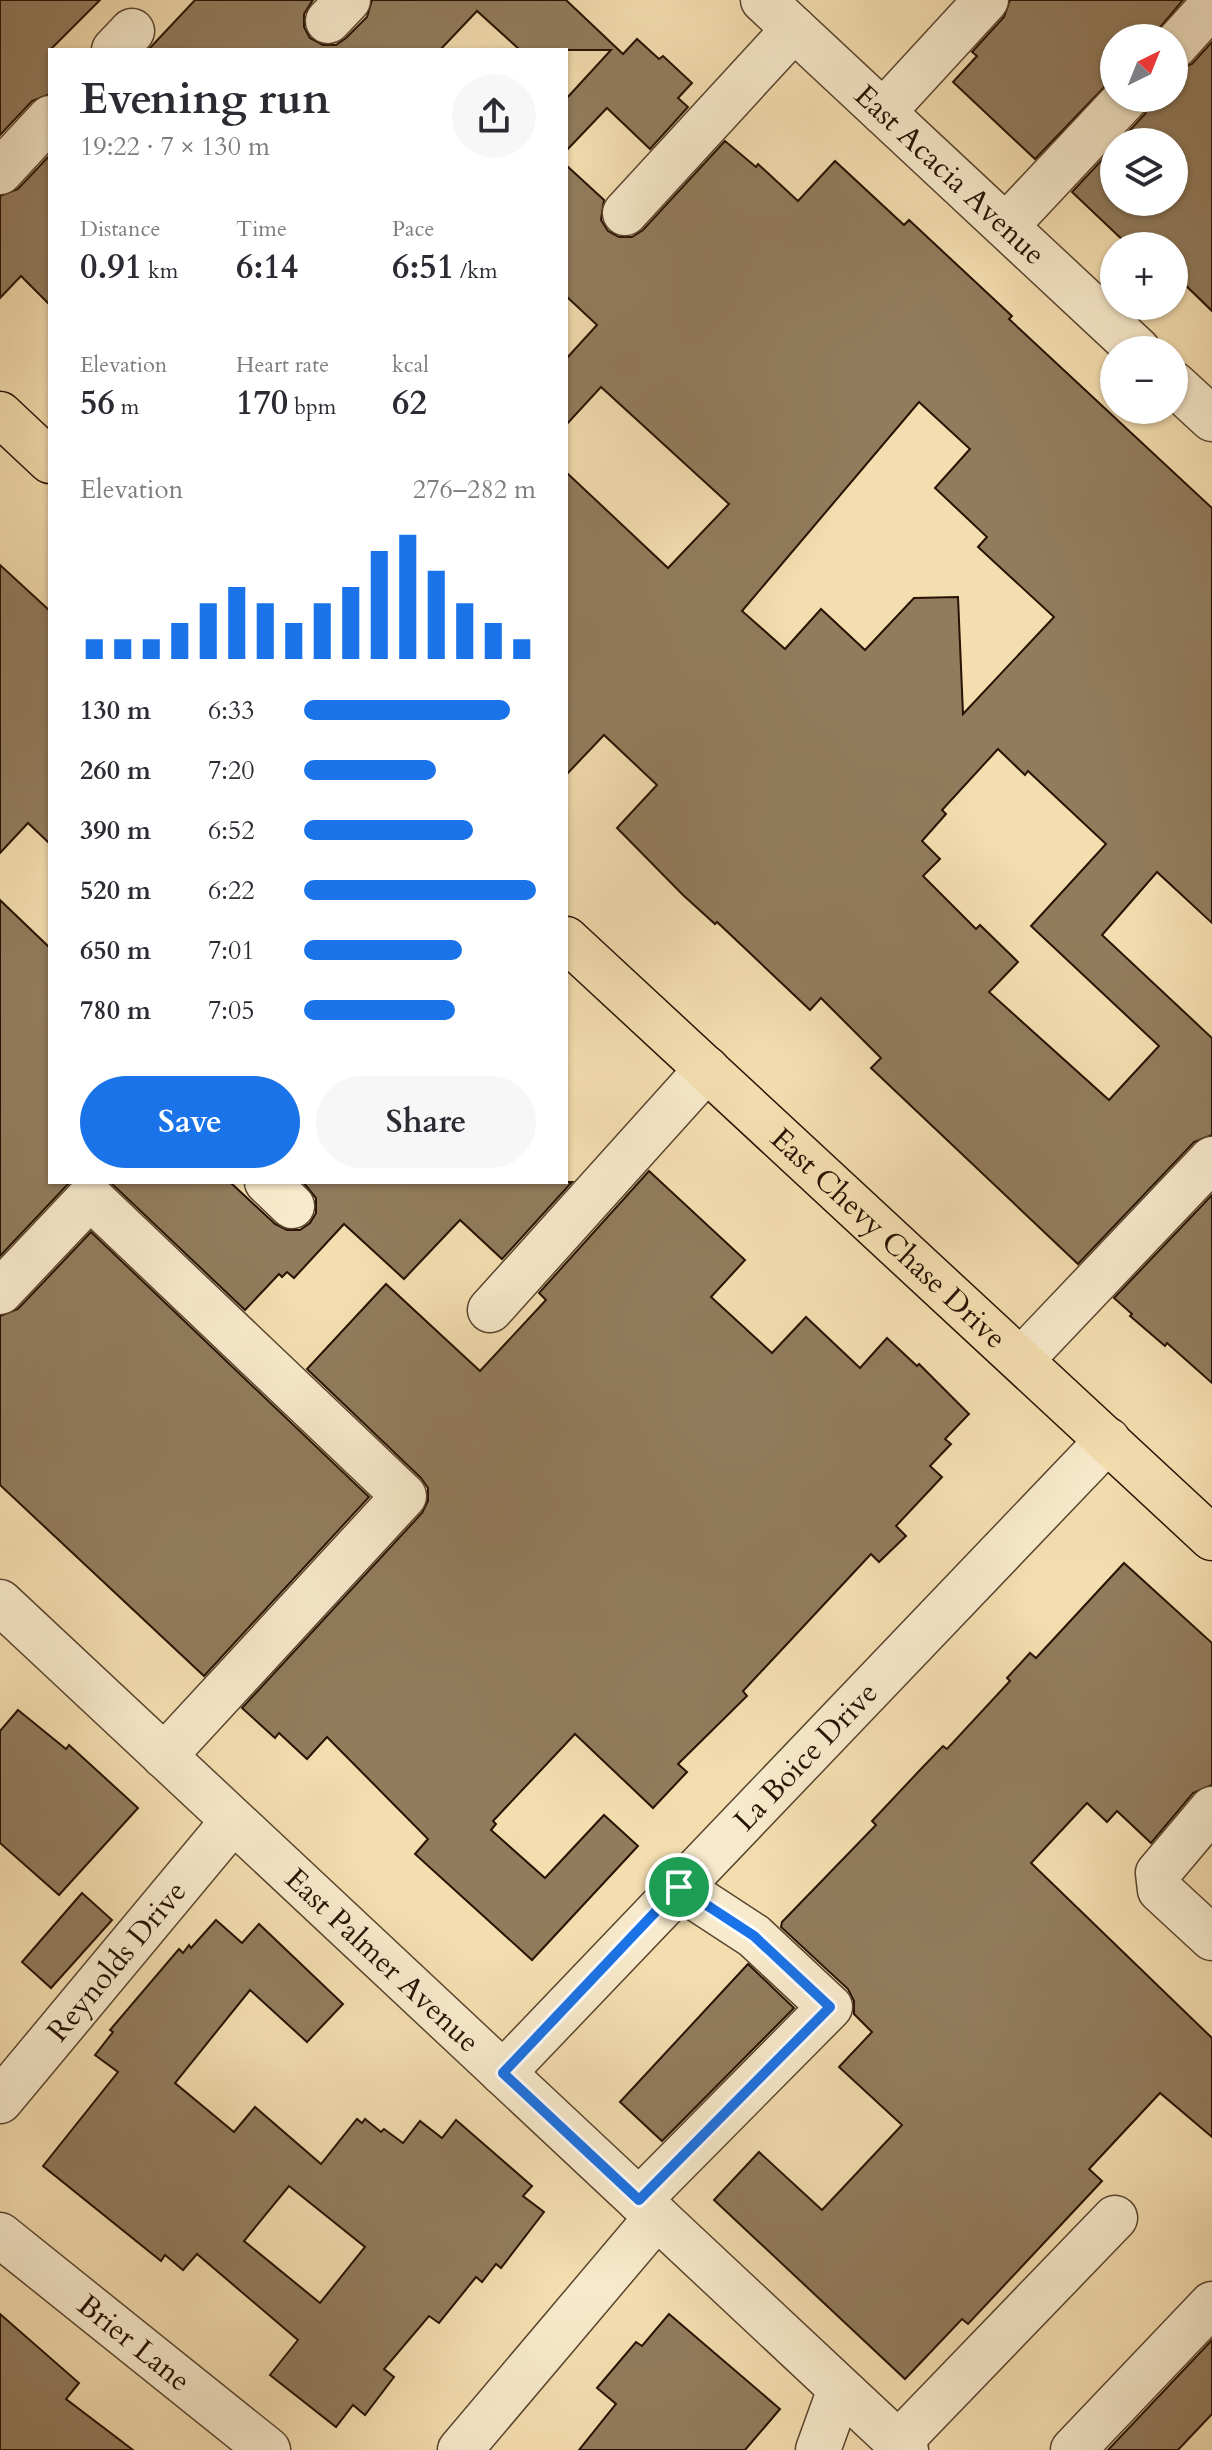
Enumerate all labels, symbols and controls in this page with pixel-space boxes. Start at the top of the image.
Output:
north arrow [1100,24,1188,112]
map controls [1100,24,1188,424]
text: Evening run [80,69,330,129]
button: share [452,74,536,158]
street label: East Acacia Avenue [845,76,1054,274]
button: layers [1100,128,1188,216]
text: 19:22 · 7 × 130 m [80,129,270,164]
text: Distance [80,214,160,244]
text: Time [236,214,287,244]
text: Pace [392,214,435,244]
button: + [1100,232,1188,320]
text: 0.91 [80,244,142,290]
text: 6:14 [236,244,298,290]
text: 6:51 [392,244,454,290]
text: km [142,256,178,286]
text: /km [454,256,498,286]
button: − [1100,336,1188,424]
text: Elevation [80,350,167,380]
text: Heart rate [236,350,329,380]
text: kcal [392,350,429,380]
text: 56 [80,380,115,426]
text: 170 [236,380,288,426]
text: 62 [392,380,427,426]
text: m [115,392,139,422]
text: bpm [288,392,336,422]
text: Elevation [80,472,183,507]
text: 276–282 m [413,472,536,507]
text: 130 m [80,693,151,728]
text: 6:33 [208,693,255,728]
text: 260 m [80,753,151,788]
text: 7:20 [208,753,255,788]
text: 390 m [80,813,151,848]
text: 6:52 [208,813,255,848]
text: 520 m [80,873,151,908]
text: 6:22 [208,873,255,908]
text: 650 m [80,933,151,968]
text: 7:01 [208,933,255,968]
text: 780 m [80,993,151,1028]
text: 7:05 [208,993,255,1028]
button: Save [80,1076,300,1168]
button: Share [316,1076,536,1168]
street label: East Chevy Chase Drive [761,1119,1015,1358]
street label: La Boice Drive [725,1673,887,1840]
pin [645,1853,713,1921]
street label: East Palmer Avenue [276,1859,489,2062]
icon: arrive [657,1865,701,1909]
street label: Reynolds Drive [38,1872,196,2051]
street label: Brier Lane [69,2285,199,2401]

